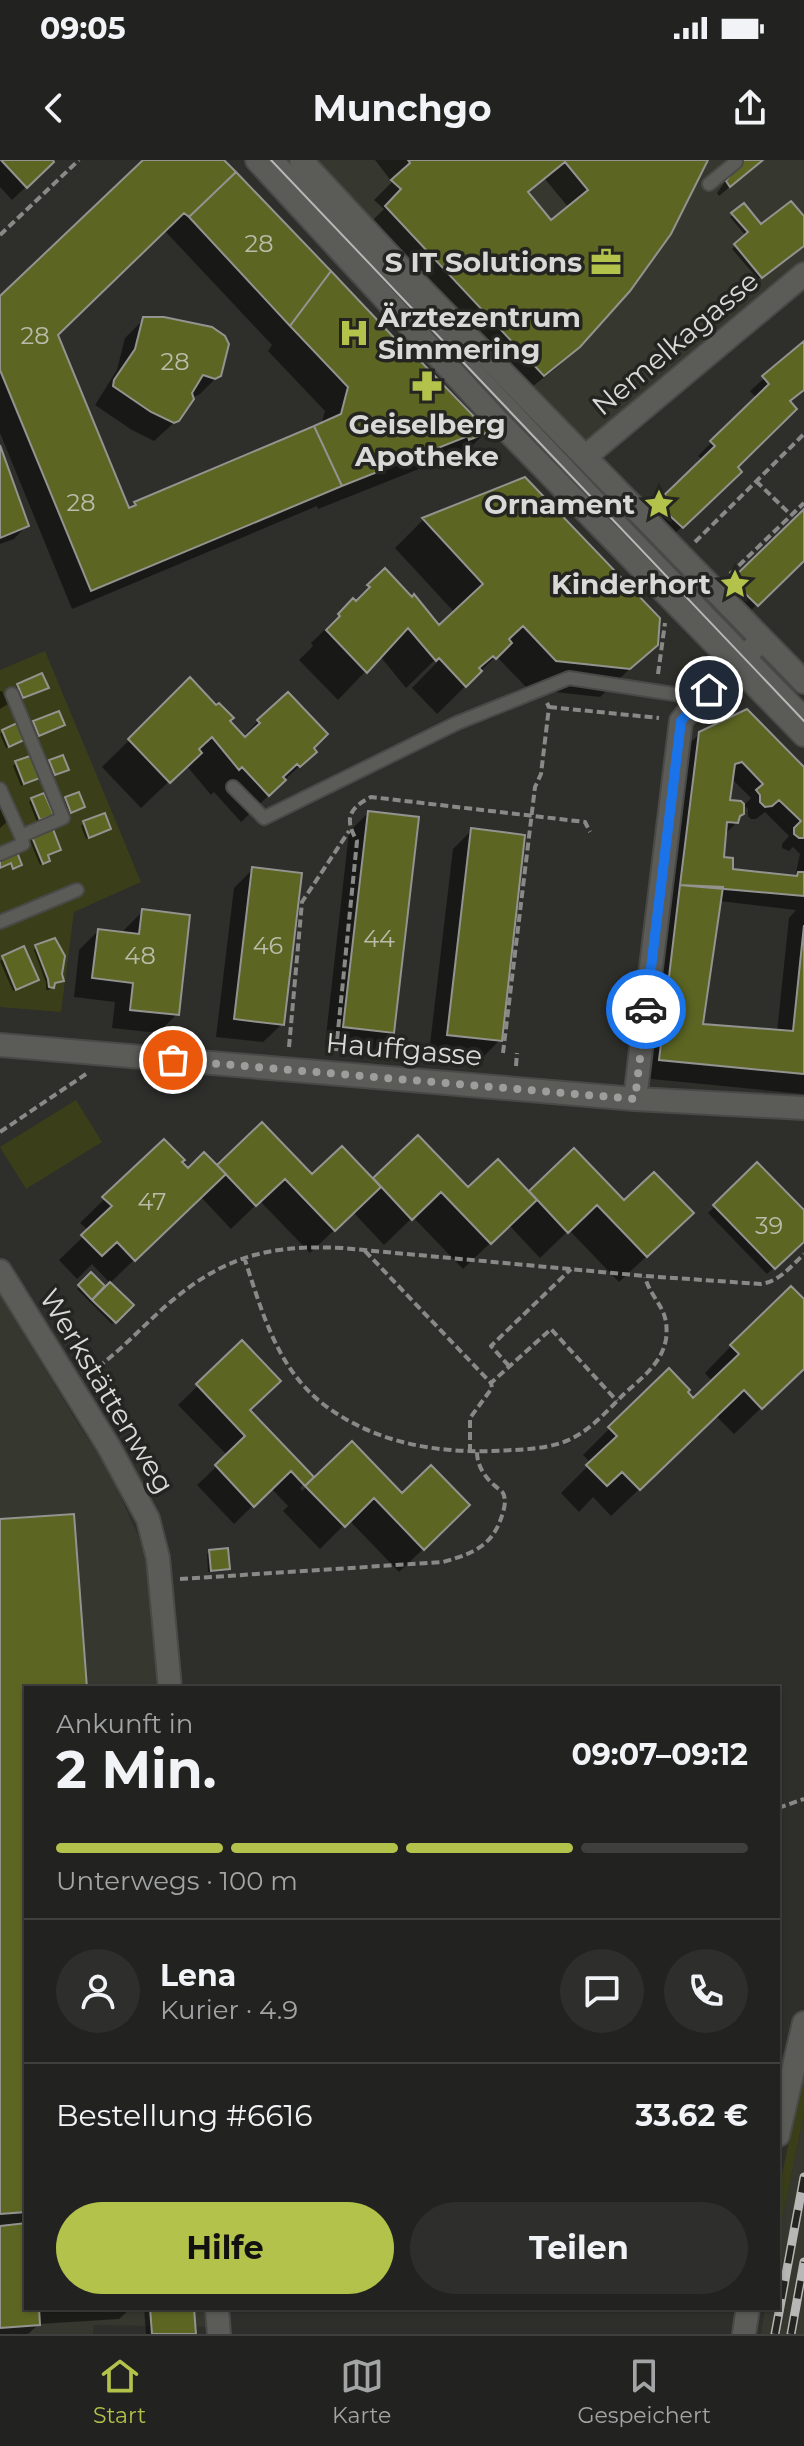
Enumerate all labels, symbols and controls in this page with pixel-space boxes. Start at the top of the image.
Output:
text: 09:05 [40,10,126,47]
icon: back [32,86,76,130]
text: Munchgo [312,86,492,130]
icon: share [728,86,772,130]
house number: 28 [245,229,273,258]
place label: S IT Solutions [385,245,582,279]
office icon: S IT Solutions [589,245,623,279]
street label: Nemelkagasse [585,264,765,422]
place label: Ärztezentrum Simmering [377,300,581,366]
hospital icon: Ärztezentrum Simmering [337,316,371,350]
house number: 28 [21,321,49,350]
house number: 28 [161,347,189,376]
pharmacy icon: Geiselberg Apotheke [410,369,444,403]
place label: Geiselberg Apotheke [348,407,506,473]
place label: Ornament [484,487,635,521]
place icon: Ornament [642,487,676,521]
house number: 28 [67,488,95,517]
place label: Kinderhort [551,567,711,601]
place icon: Kinderhort [718,567,752,601]
pin [675,656,743,724]
icon: home [687,668,731,712]
house number: 44 [363,924,395,953]
house number: 46 [253,931,283,960]
house number: 48 [124,941,156,970]
courier [606,969,686,1049]
icon: car [624,987,668,1031]
street label: Hauffgasse [324,1025,484,1073]
pin [139,1026,207,1094]
icon: bag [151,1038,195,1082]
house number: 47 [138,1187,166,1216]
house number: 39 [755,1211,783,1240]
street label: Werkstättenweg [33,1283,181,1499]
text: Ankunft in [56,1708,193,1740]
text: 09:07–09:12 [571,1736,748,1773]
text: 2 Min. [56,1738,216,1801]
text: Unterwegs · 100 m [56,1865,298,1897]
button: person [56,1949,140,2033]
button: chat [560,1949,644,2033]
button: phone [664,1949,748,2033]
text: Lena [160,1957,236,1994]
text: Kurier · 4.9 [160,1994,298,2026]
text: Bestellung #6616 [56,2097,313,2134]
text: 33.62 € [636,2097,748,2134]
button: Hilfe [56,2202,394,2294]
button: Teilen [410,2202,748,2294]
tab: Start [93,2354,146,2429]
tab: Karte [332,2354,391,2429]
tab: Gespeichert [577,2354,711,2429]

